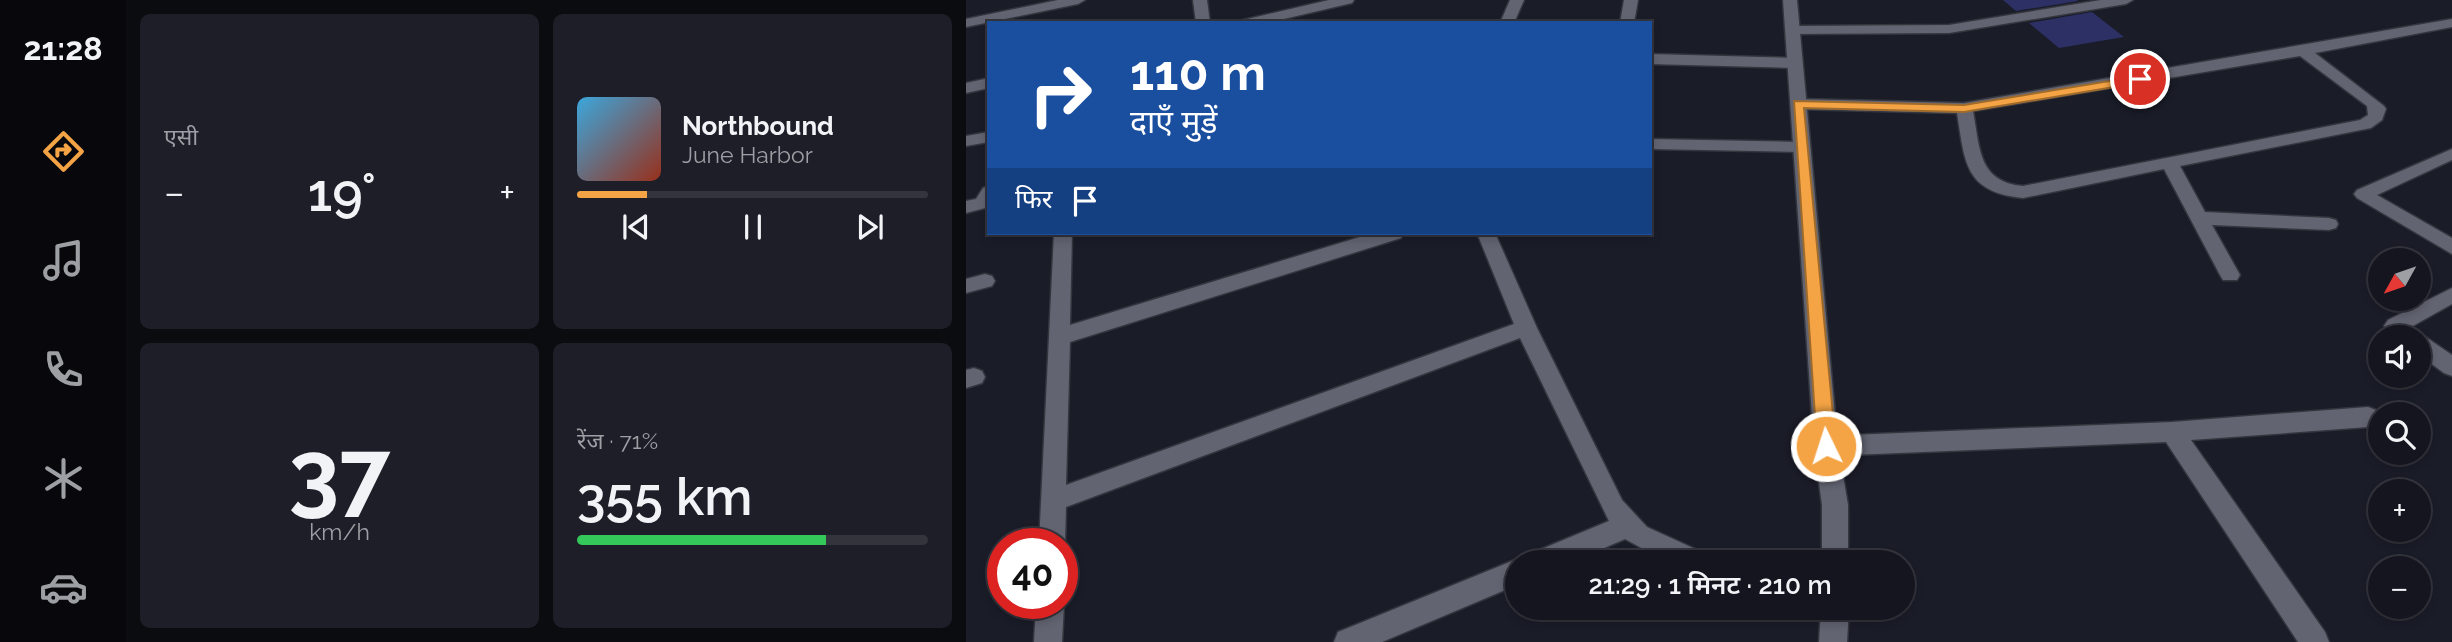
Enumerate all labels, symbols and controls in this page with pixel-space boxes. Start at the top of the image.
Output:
text: 21:28 [23,30,103,67]
text: 110 m [1130,44,1266,101]
icon: right [1015,49,1106,140]
pin [2110,49,2170,109]
icon: arrive [2121,60,2159,98]
text: दाएँ मुड़ें [1130,103,1217,140]
text: Northbound [682,111,834,141]
text: एसी [164,123,198,150]
icon: directions [39,127,88,176]
text: June Harbor [682,141,813,168]
text: 19° [308,162,376,223]
text: − [164,170,184,215]
text: + [499,170,515,215]
icon: arrive [1066,182,1104,220]
text: फिर [1015,184,1052,214]
icon: previous [617,208,655,246]
icon: pause [734,208,772,246]
icon: next [851,208,889,246]
icon: music [39,236,88,285]
north arrow [2368,248,2431,312]
map controls [2368,248,2431,619]
button: sound [2368,325,2431,388]
icon: phone [39,345,88,394]
button: search [2368,402,2431,465]
position arrow [1789,409,1863,483]
text: 37 [289,419,390,526]
text: रेंज · 71% [577,427,658,454]
icon: climate [39,454,88,503]
text: 355 km [577,466,752,527]
button: + [2368,479,2431,542]
text: km/h [309,518,370,545]
speed limit sign: 40 [987,528,1078,619]
button: − [2368,556,2431,619]
icon: car [39,563,88,612]
text: 21:29 · 1 मिनट · 210 m [1588,570,1832,600]

